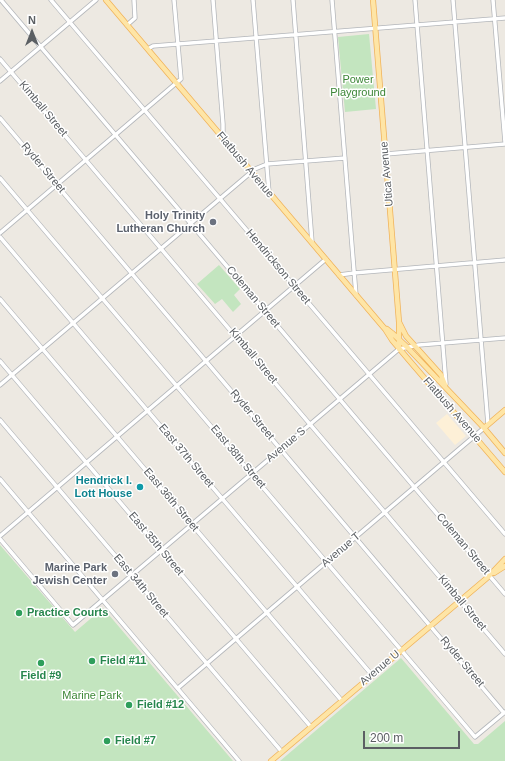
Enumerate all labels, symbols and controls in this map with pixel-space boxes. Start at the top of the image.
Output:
north arrow [12,12,52,52]
text: N [28,14,36,26]
park label: Power Playground [330,73,386,99]
street label: Kimball Street [16,79,70,139]
street label: Flatbush Avenue [213,129,277,201]
street label: Ryder Street [18,140,68,196]
street label: Utica Avenue [378,141,396,207]
place label: Holy Trinity Lutheran Church [116,209,205,235]
marker: Holy Trinity Lutheran Church [208,217,218,227]
street label: Hendrickson Street [243,227,313,307]
street label: Coleman Street [223,263,283,331]
street label: Kimball Street [226,326,280,386]
street label: Flatbush Avenue [420,375,484,445]
street label: Ryder Street [227,387,277,443]
street label: East 37th Street [156,422,216,490]
street label: East 38th Street [208,423,268,491]
street label: Avenue S [264,425,308,465]
street label: East 36th Street [141,466,201,534]
place label: Hendrick I. Lott House [75,474,132,500]
marker: Hendrick I. Lott House [135,482,145,492]
street label: East 35th Street [126,510,186,578]
street label: Coleman Street [433,510,493,578]
street label: Avenue T [319,530,363,570]
street label: East 34th Street [111,552,171,620]
place label: Marine Park Jewish Center [32,561,107,587]
marker: Marine Park Jewish Center [110,569,120,579]
street label: Kimball Street [435,573,489,633]
place label: Practice Courts [27,606,108,620]
marker: Practice Courts [14,608,24,618]
street label: Ryder Street [437,634,487,690]
street label: Avenue U [357,647,403,689]
place label: Field #11 [100,654,146,668]
marker: Field #11 [87,656,97,666]
marker: Field #9 [36,658,46,668]
place label: Field #9 [21,669,61,683]
park label: Marine Park [62,689,122,703]
place label: Field #12 [137,698,184,712]
marker: Field #12 [124,700,134,710]
scale bar [365,723,462,749]
text: 200 m [370,731,403,745]
place label: Field #7 [115,734,156,748]
marker: Field #7 [102,736,112,746]

